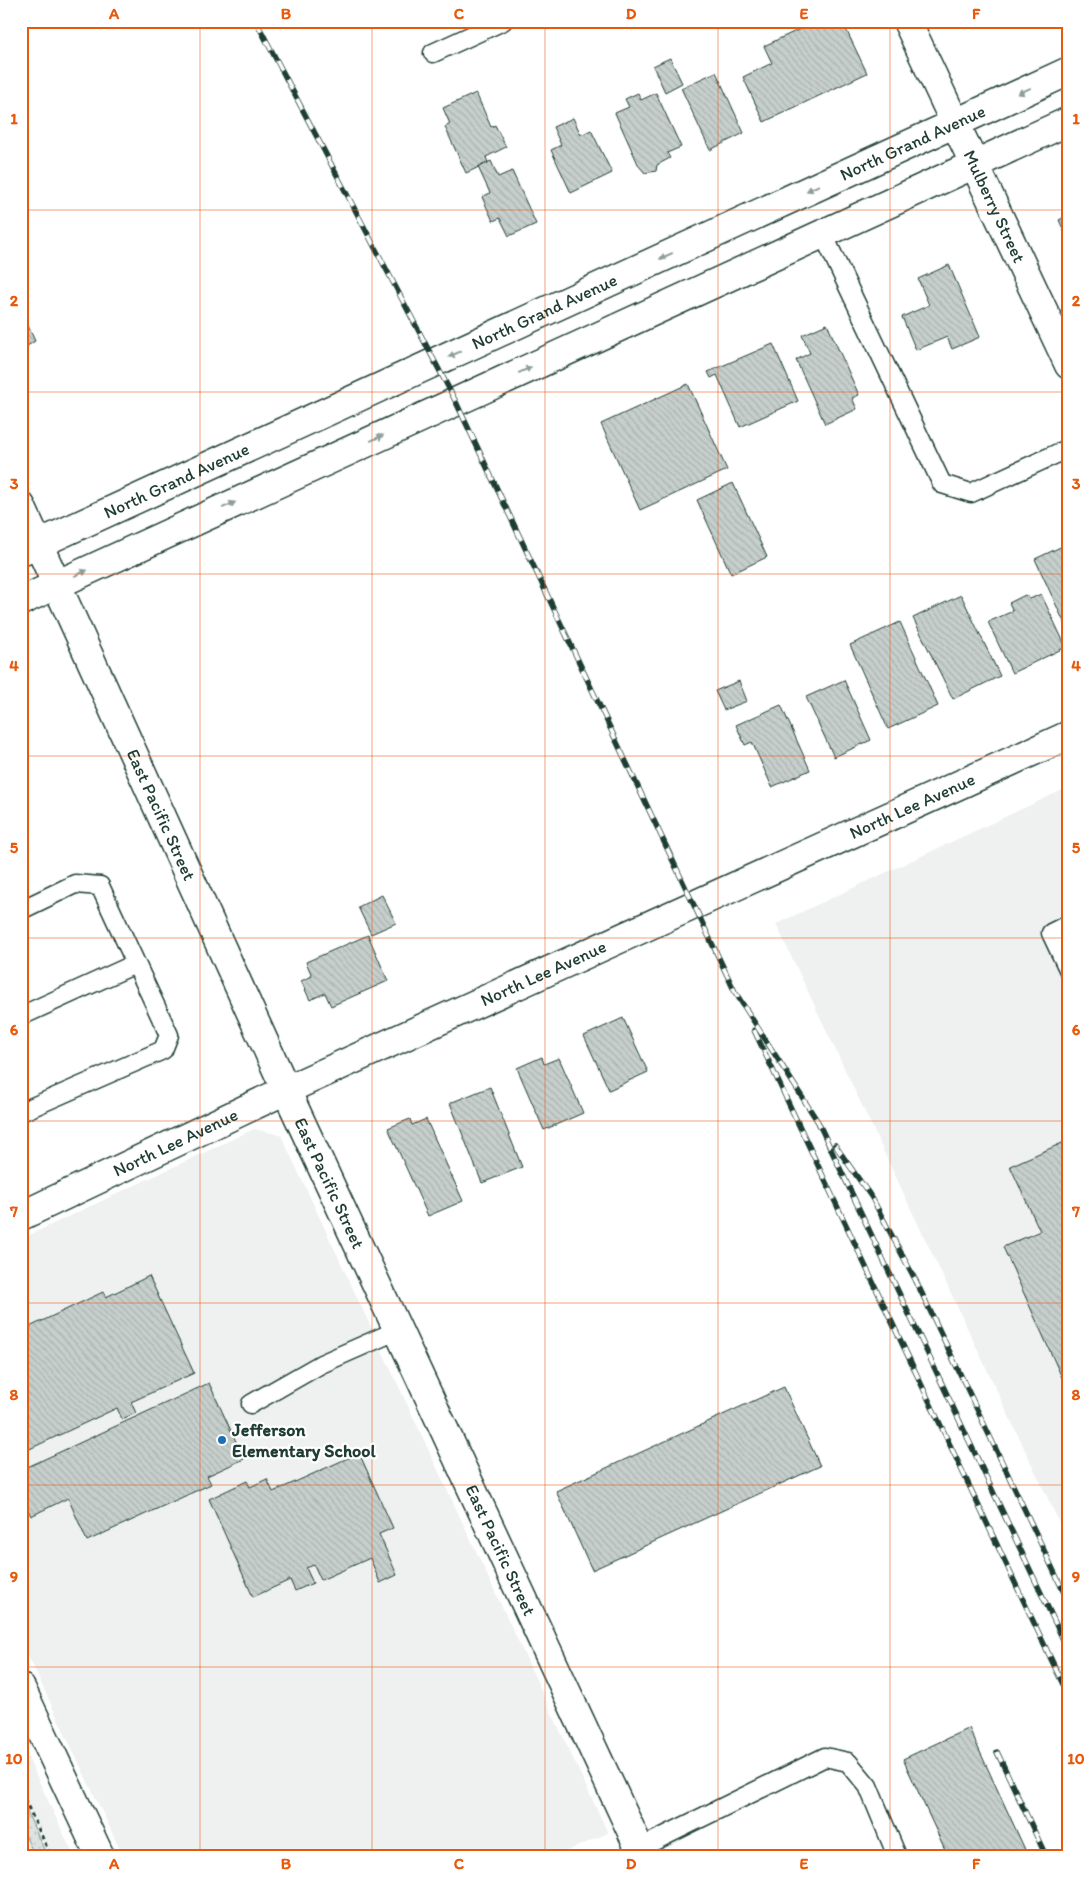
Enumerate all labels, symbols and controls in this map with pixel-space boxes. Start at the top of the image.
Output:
text: A [108,4,120,23]
text: B [281,4,292,23]
text: C [454,4,465,23]
text: D [626,4,637,23]
text: E [800,4,809,23]
text: F [972,4,981,23]
one-way arrow [1017,87,1031,95]
street label: North Grand Avenue [836,100,989,186]
text: 1 [10,109,18,128]
text: 1 [1072,109,1080,128]
street label: Mulberry Street [958,147,1030,267]
one-way arrow [806,185,820,193]
one-way arrow [659,253,673,261]
street label: North Grand Avenue [468,269,621,355]
text: 2 [10,291,19,310]
text: 2 [1072,291,1081,310]
one-way arrow [448,350,462,358]
one-way arrow [518,366,532,374]
one-way arrow [370,434,384,442]
street label: North Grand Avenue [100,438,253,524]
text: 3 [10,474,19,493]
text: 3 [1072,474,1081,493]
one-way arrow [222,501,236,509]
one-way arrow [74,568,88,576]
text: 4 [9,656,19,675]
text: 4 [1071,656,1081,675]
street label: East Pacific Street [122,745,201,884]
street label: North Lee Avenue [846,768,979,844]
text: 5 [10,838,19,857]
text: 5 [1072,838,1081,857]
street label: North Lee Avenue [477,935,610,1011]
text: 6 [10,1020,19,1039]
text: 6 [1072,1020,1081,1039]
street label: North Lee Avenue [109,1104,241,1182]
street label: East Pacific Street [289,1114,369,1252]
text: 7 [9,1202,18,1221]
text: 7 [1071,1202,1080,1221]
text: 8 [10,1385,19,1404]
text: 8 [1072,1385,1081,1404]
place label: Jefferson Elementary School [231,1419,376,1462]
marker: Jefferson Elementary School [216,1434,228,1446]
street label: East Pacific Street [460,1481,541,1619]
text: 9 [10,1567,18,1586]
text: 9 [1072,1567,1080,1586]
text: 10 [5,1749,23,1768]
text: 10 [1067,1749,1085,1768]
text: A [108,1854,120,1873]
text: B [281,1854,292,1873]
text: C [454,1854,465,1873]
text: D [626,1854,637,1873]
text: E [800,1854,809,1873]
text: F [972,1854,981,1873]

